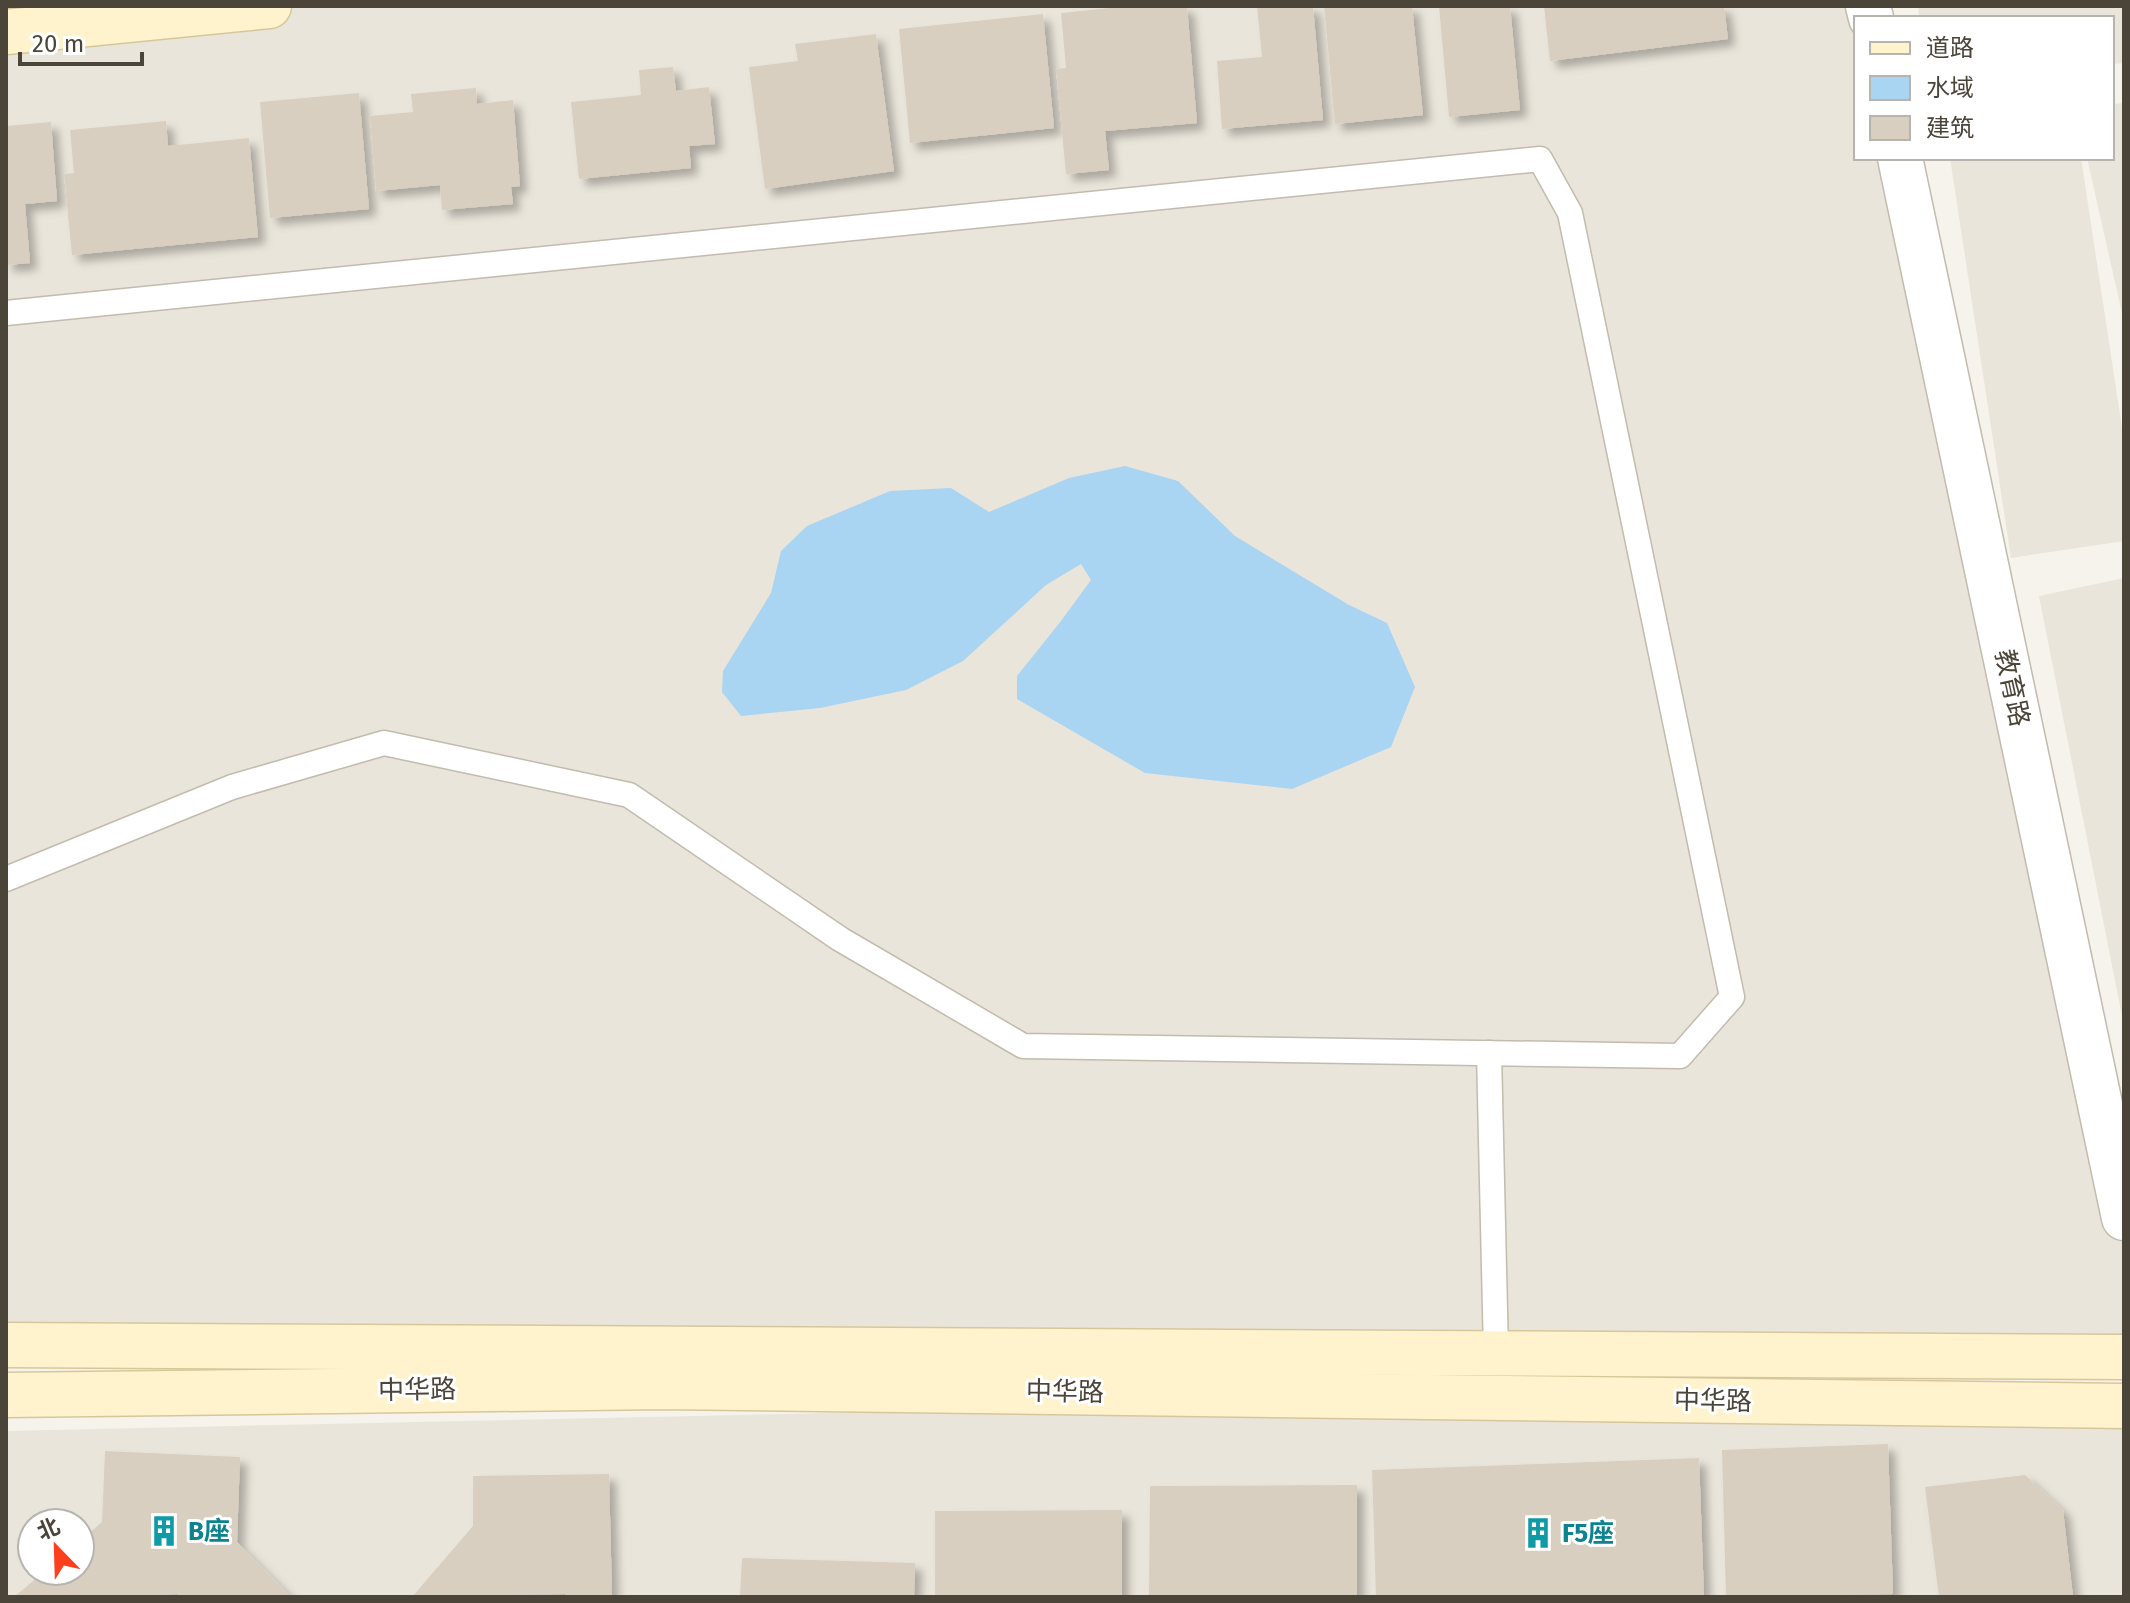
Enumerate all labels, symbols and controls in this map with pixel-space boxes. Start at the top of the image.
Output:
scale bar [20,16,142,66]
legend [1854,16,2114,160]
text: 20 m [32,30,84,58]
text: 道路 [1926,34,1974,62]
text: 水域 [1926,74,1974,102]
text: 建筑 [1926,114,1974,142]
street label: 教育路 [1989,647,2035,729]
street label: 中华路 [378,1374,456,1406]
street label: 中华路 [1026,1376,1104,1408]
street label: 中华路 [1674,1385,1752,1417]
north arrow [16,1507,96,1587]
text: 北 [33,1512,64,1546]
building icon: B座 [147,1514,181,1548]
place label: B座 [188,1516,230,1547]
building icon: F5座 [1521,1516,1555,1550]
place label: F5座 [1562,1518,1614,1549]

